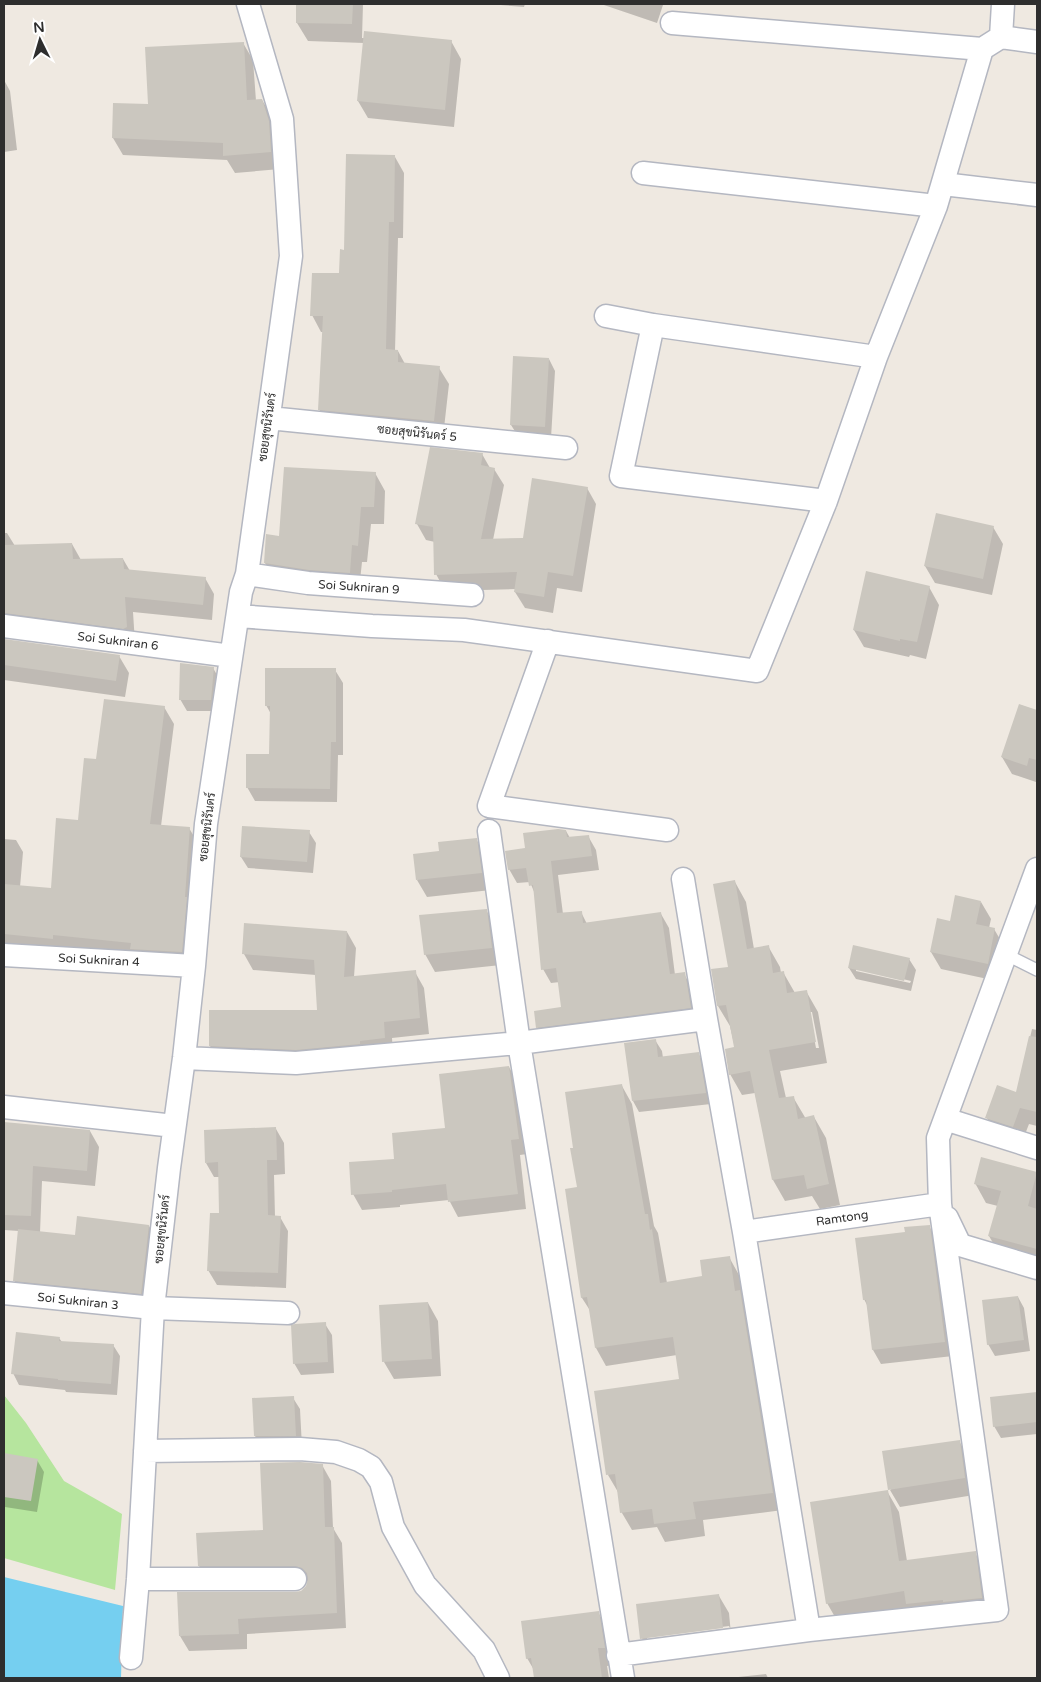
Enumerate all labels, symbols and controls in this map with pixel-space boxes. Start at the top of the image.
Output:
north arrow [15,15,65,65]
text: N [33,19,45,37]
street label: ซอยสุขนิรันดร์ [254,391,281,463]
street label: ซอยสุขนิรันดร์ 5 [376,421,458,446]
street label: Soi Sukniran 9 [318,577,400,597]
street label: Soi Sukniran 6 [77,629,159,653]
street label: ซอยสุขนิรันดร์ [195,791,220,863]
street label: Soi Sukniran 4 [58,951,141,969]
street label: ซอยสุขนิรันดร์ [150,1193,175,1264]
street label: Ramtong [815,1207,869,1229]
street label: Soi Sukniran 3 [37,1290,119,1312]

